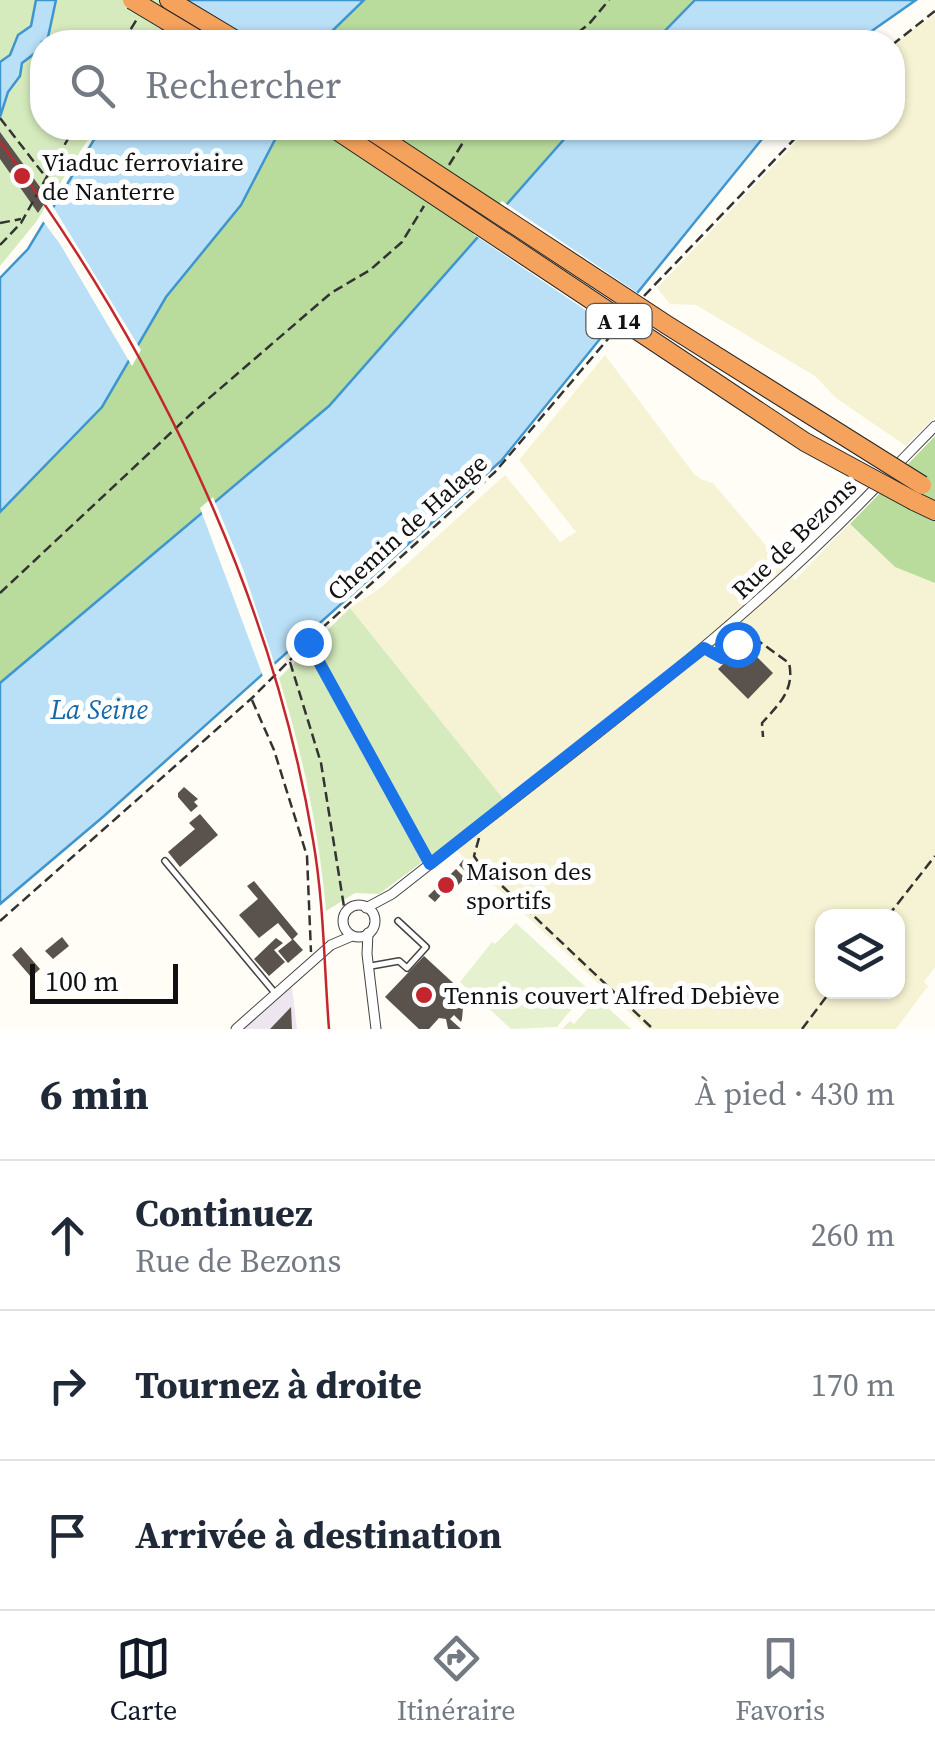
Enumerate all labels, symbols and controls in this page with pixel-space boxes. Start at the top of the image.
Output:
search box [30,30,905,140]
icon: search [65,58,120,113]
text: Rechercher [145,59,341,111]
place label: Viaduc ferroviaire de Nanterre [42,145,244,208]
marker: Viaduc ferroviaire de Nanterre [11,165,33,187]
road number: A 14 [586,304,652,338]
street label: Chemin de Halage [320,446,494,608]
street label: Rue de Bezons [724,470,864,606]
route end [286,620,332,666]
route start [715,622,761,668]
water label: La Seine [49,690,148,728]
place label: Maison des sportifs [466,854,592,917]
marker: Maison des sportifs [435,874,457,896]
map controls [815,909,905,999]
button: layers [815,909,905,999]
scale bar [30,959,178,1004]
text: 100 m [45,962,119,1000]
place label: Tennis couvert Alfred Debiève [444,978,780,1012]
marker: Tennis couvert Alfred Debiève [413,984,435,1006]
text: 6 min [40,1065,149,1123]
text: À pied · 430 m [695,1072,895,1116]
text: Continuez [135,1187,313,1239]
icon: ahead [40,1208,95,1263]
text: 260 m [811,1213,895,1257]
text: Rue de Bezons [135,1239,341,1283]
icon: right [40,1358,95,1413]
text: Tournez à droite [135,1359,422,1411]
text: 170 m [811,1363,895,1407]
icon: arrive [40,1508,95,1563]
text: Arrivée à destination [135,1509,502,1561]
tab: Carte [110,1631,177,1729]
tab: Itinéraire [397,1631,516,1729]
tab: Favoris [735,1631,825,1729]

